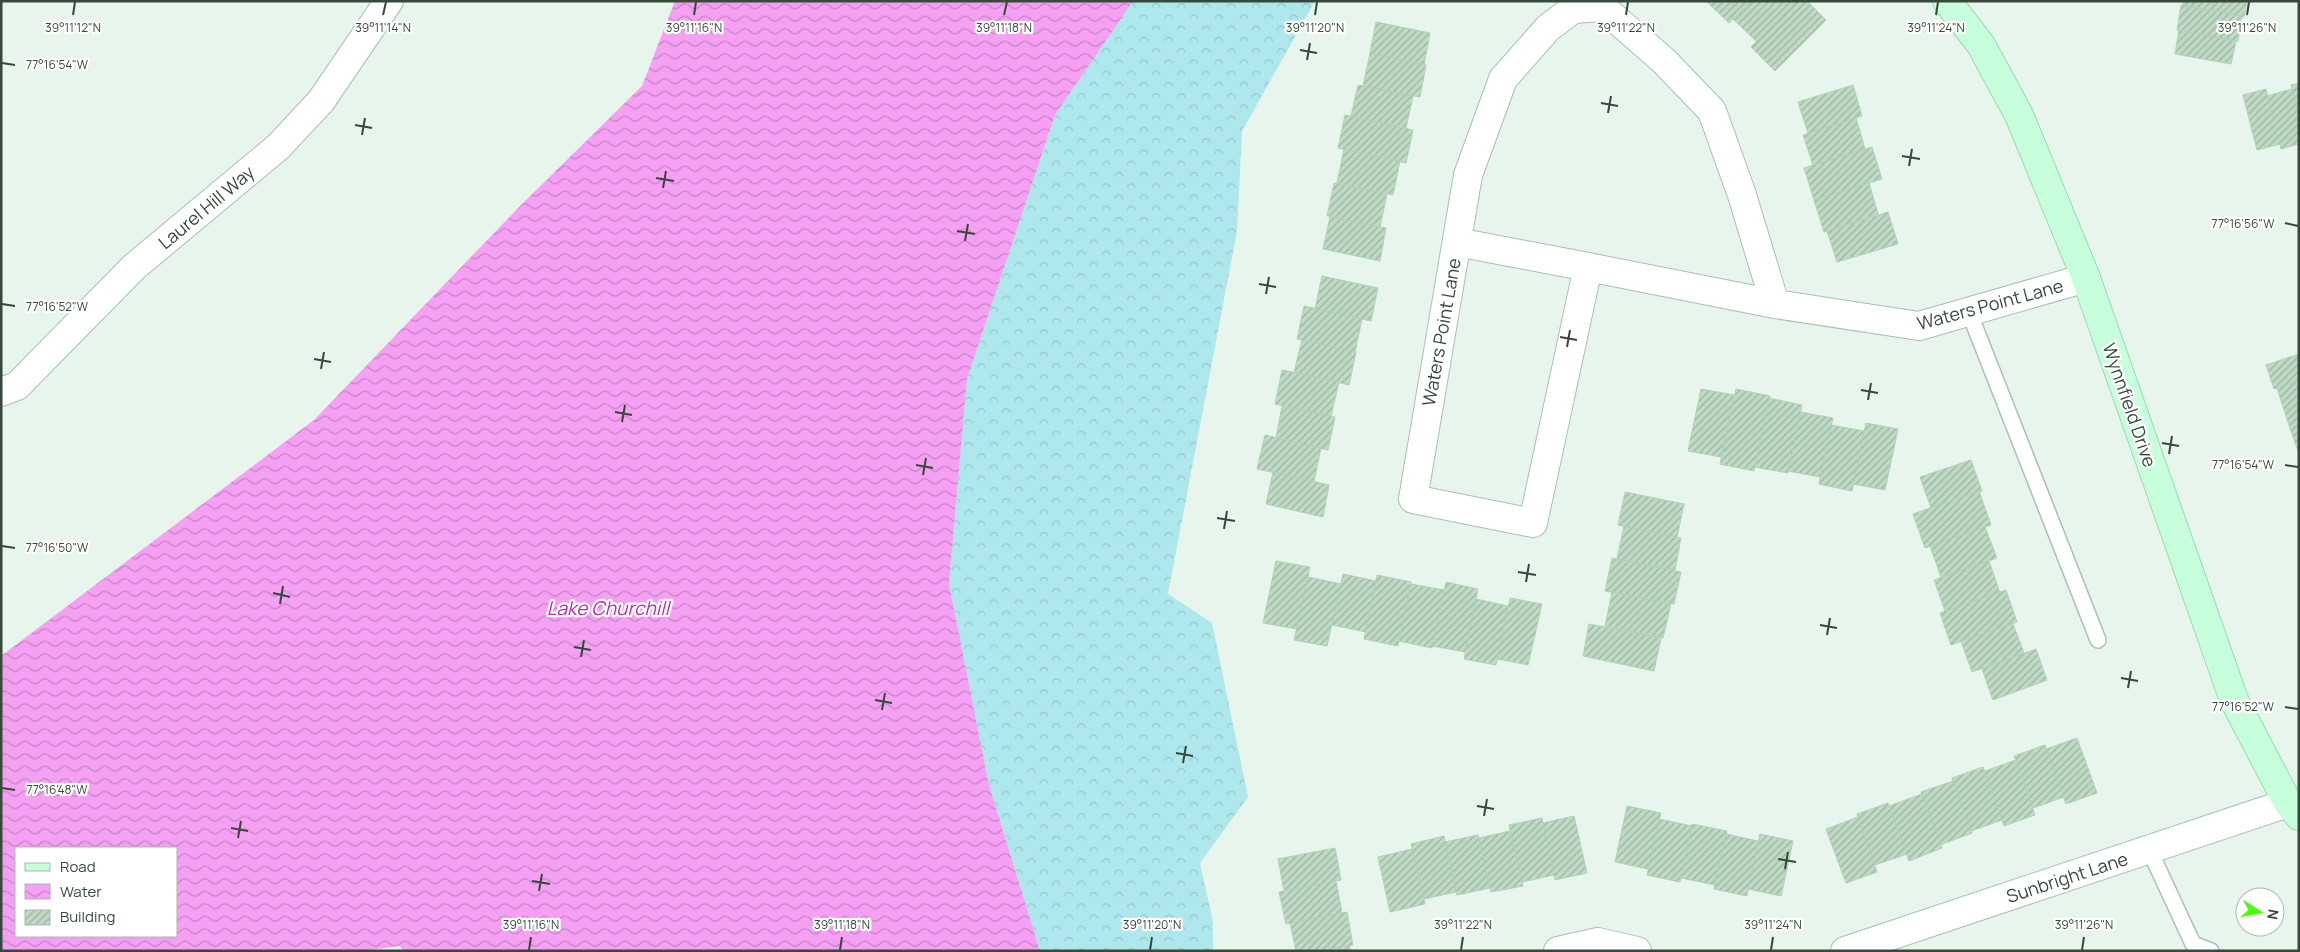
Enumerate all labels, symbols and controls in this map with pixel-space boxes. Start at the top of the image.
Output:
text: 39°11'12"N [45,19,101,36]
text: 39°11'14"N [355,19,411,36]
text: 39°11'16"N [666,19,722,36]
text: 39°11'18"N [976,19,1032,36]
text: 39°11'20"N [1286,19,1344,36]
text: 39°11'22"N [1597,19,1655,36]
text: 39°11'24"N [1907,19,1965,36]
text: 39°11'26"N [2218,19,2276,36]
text: 77°16'54"W [26,56,89,73]
street label: Laurel Hill Way [153,160,259,254]
text: 77°16'56"W [2212,215,2275,232]
street label: Waters Point Lane [1416,256,1466,408]
street label: Waters Point Lane [1914,273,2066,335]
text: 77°16'52"W [26,298,89,315]
street label: Wynnfield Drive [2098,340,2162,470]
text: 77°16'54"W [2212,456,2275,473]
text: 77°16'50"W [26,539,89,556]
water label: Lake Churchill [547,595,672,621]
text: 77°16'52"W [2212,698,2275,715]
text: 77°16'48"W [27,781,88,798]
street label: Sunbright Lane [2003,846,2131,908]
legend [15,847,178,937]
text: Road [60,856,96,877]
text: Water [60,881,102,902]
north arrow [2235,887,2285,937]
text: Building [60,906,115,927]
text: N [2263,908,2284,921]
text: 39°11'16"N [503,916,559,933]
text: 39°11'18"N [814,916,870,933]
text: 39°11'20"N [1123,916,1181,933]
text: 39°11'22"N [1434,916,1492,933]
text: 39°11'24"N [1744,916,1802,933]
text: 39°11'26"N [2055,916,2113,933]

